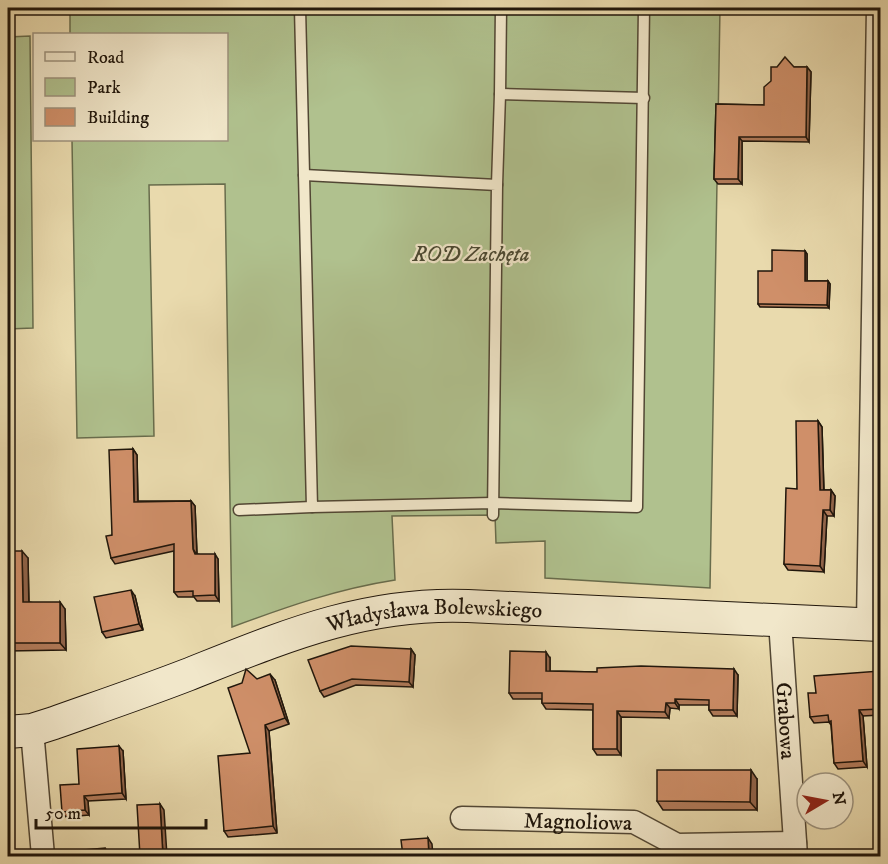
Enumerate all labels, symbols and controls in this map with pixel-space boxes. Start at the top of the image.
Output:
legend [33,33,228,141]
text: Road [87,47,124,69]
text: Park [87,77,121,99]
text: Building [87,107,149,129]
park label: ROD Zachęta [411,241,530,268]
street label: Władysława Bolewskiego [323,594,543,639]
street label: Grabowa [769,681,801,761]
north arrow [795,771,855,831]
text: N [828,790,850,807]
scale bar [36,792,206,830]
text: 50 m [45,803,81,825]
street label: Magnoliowa [523,807,633,837]

